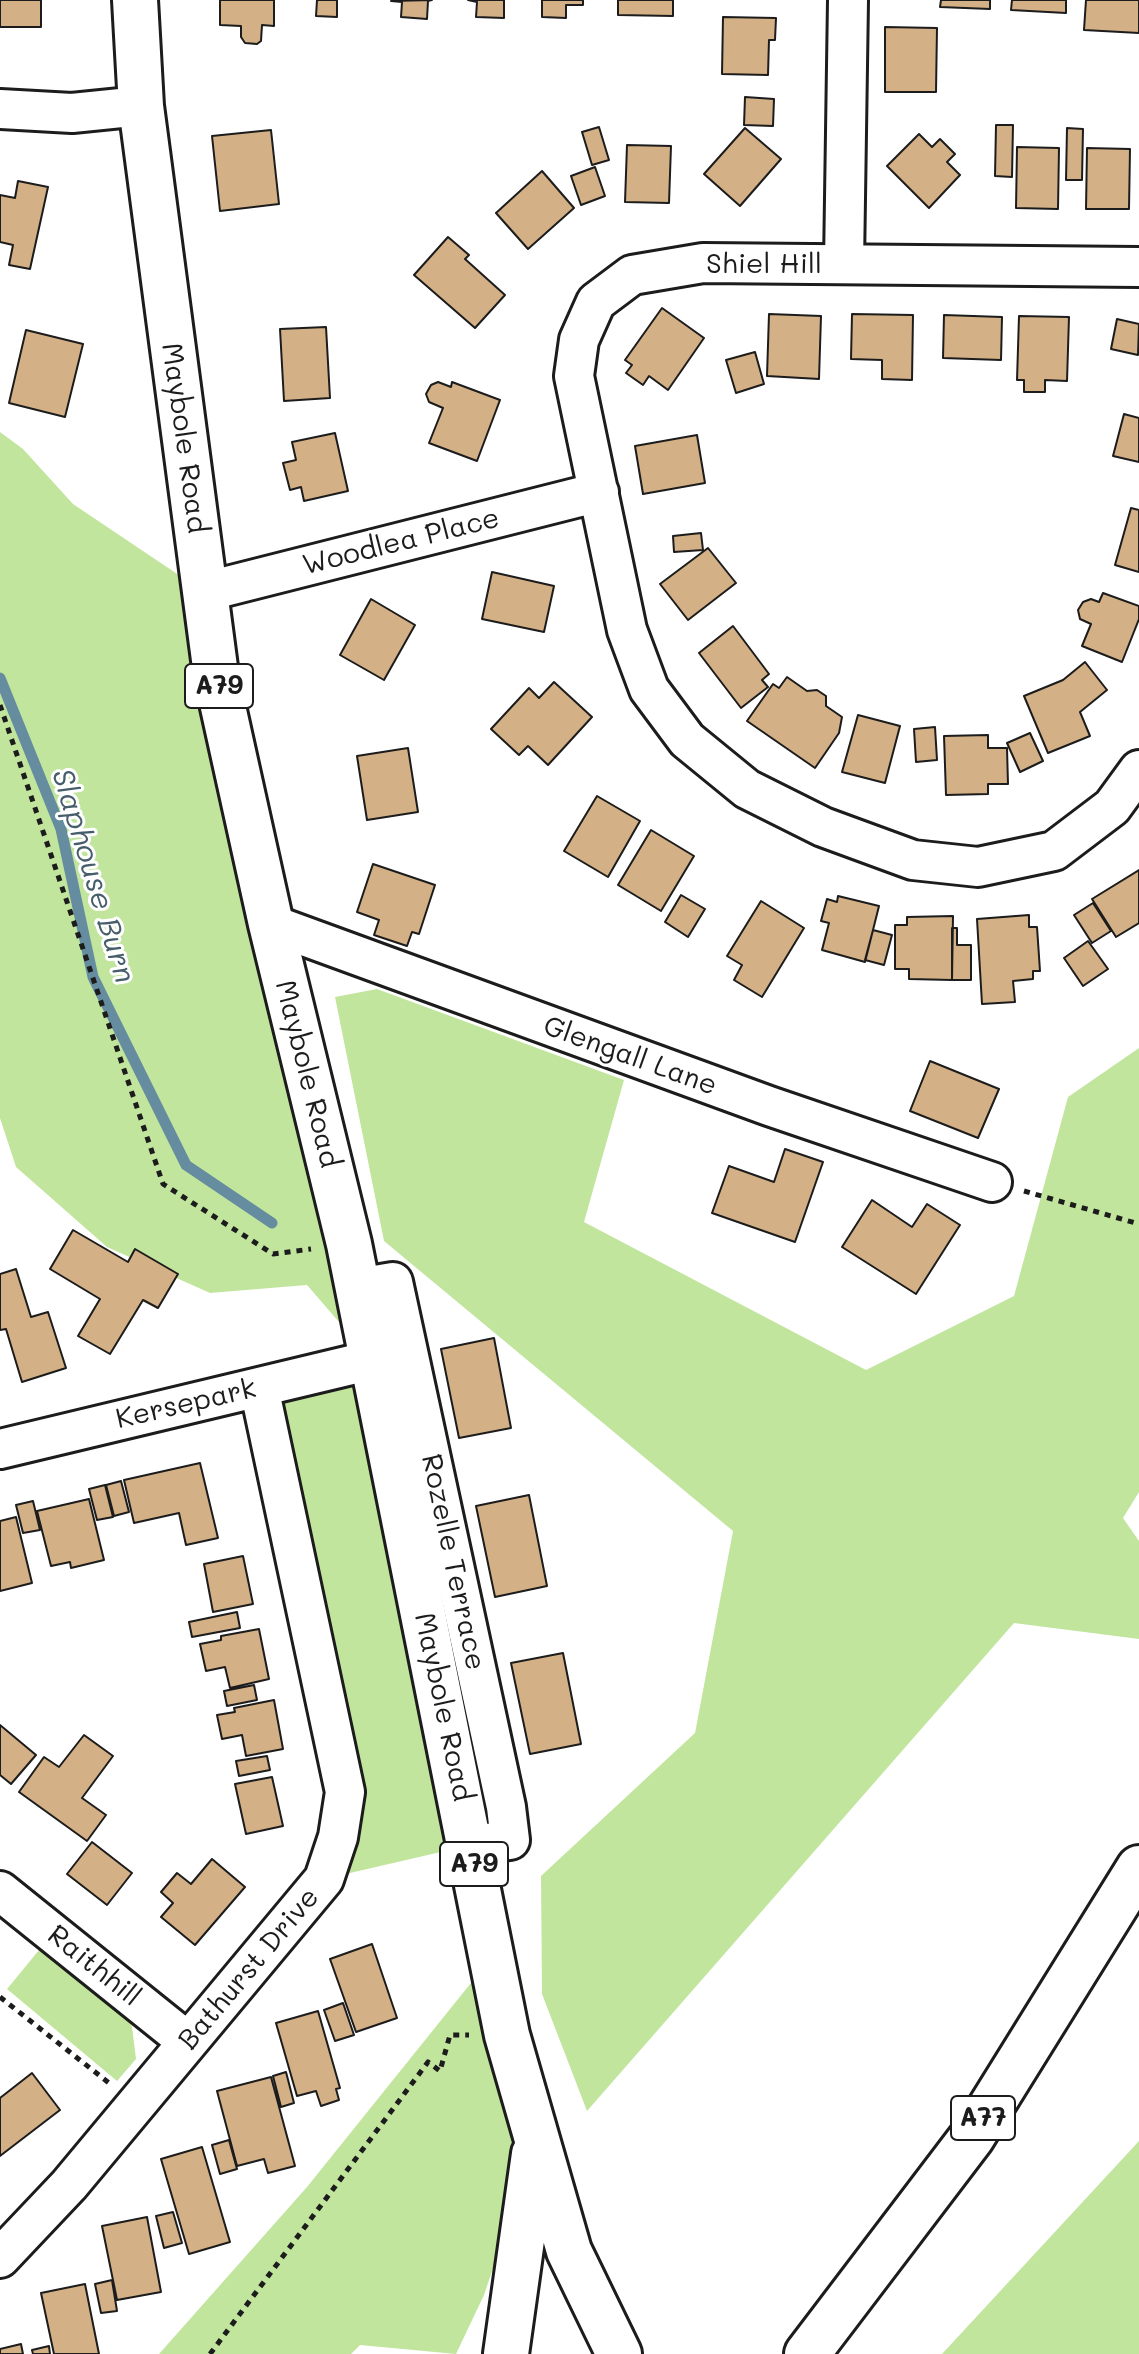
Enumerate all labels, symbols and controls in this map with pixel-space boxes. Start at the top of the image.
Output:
street label: Shiel Hill [706,247,822,281]
street label: Maybole Road [154,341,214,535]
street label: Woodlea Place [299,501,503,583]
road number: A79 [185,664,253,708]
water label: Slaphouse Burn [43,764,143,988]
street label: Maybole Road [267,977,347,1171]
street label: Glengall Lane [539,1009,721,1103]
street label: Kersepark [113,1372,259,1436]
street label: Rozelle Terrace [414,1451,492,1673]
street label: Maybole Road [407,1610,479,1804]
road number: A79 [440,1842,508,1886]
street label: Bathurst Drive [171,1881,327,2057]
street label: Raithhill [40,1918,148,2014]
road number: A77 [951,2096,1015,2140]

